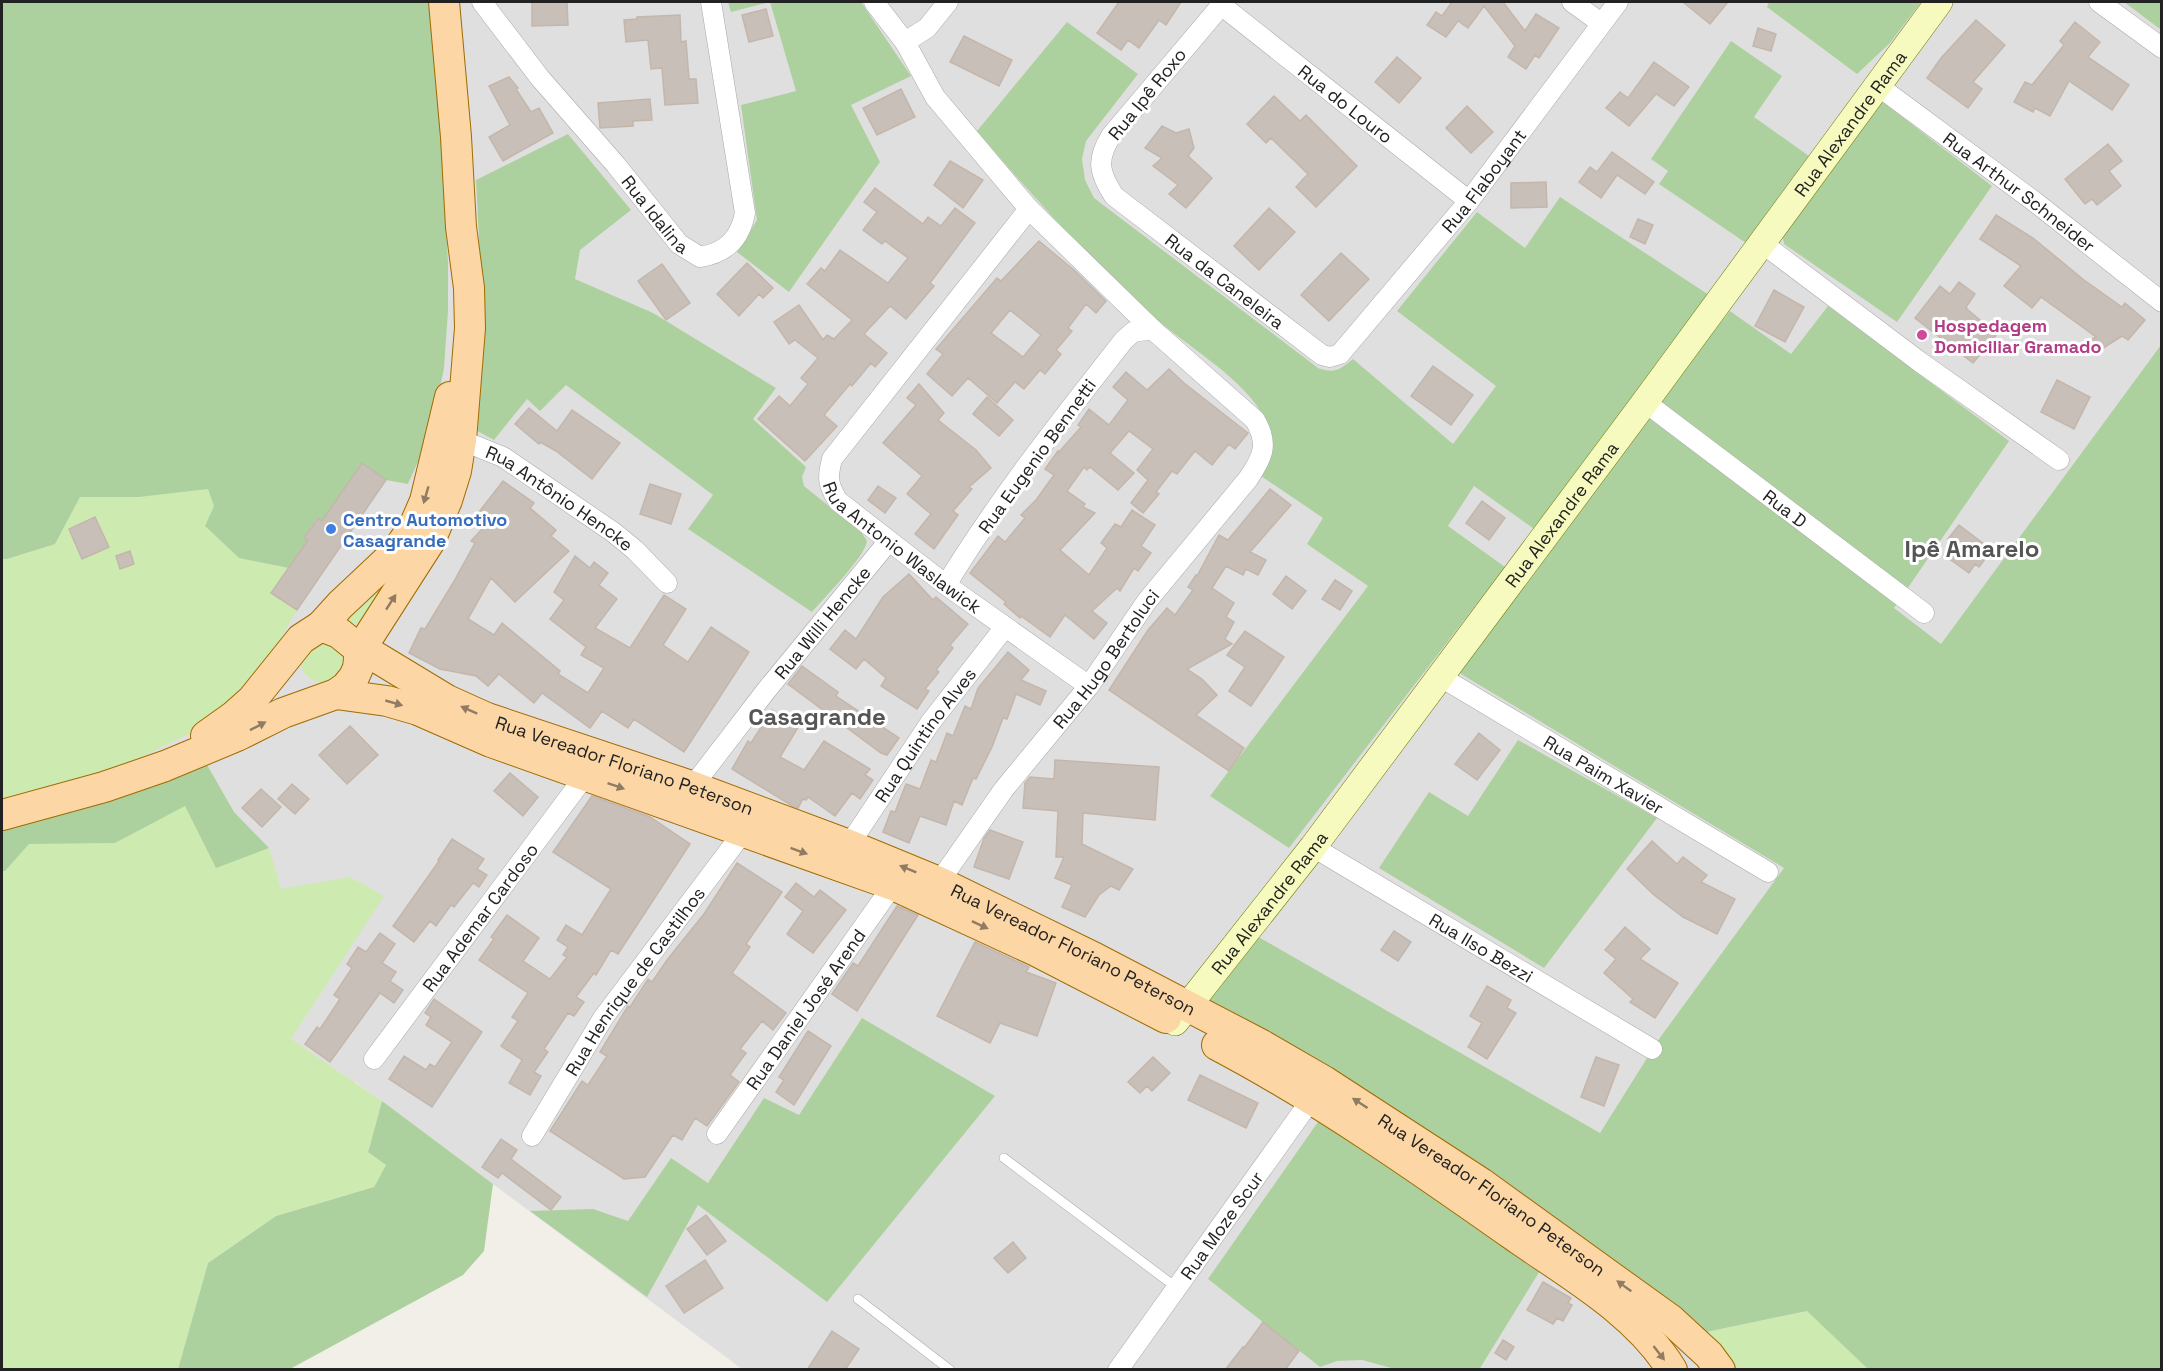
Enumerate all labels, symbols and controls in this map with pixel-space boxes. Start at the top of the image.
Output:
street label: Rua Ipê Roxo [1103,43,1191,145]
street label: Rua Alexandre Rama [1789,46,1911,201]
street label: Rua do Louro [1294,59,1398,148]
street label: Rua Flaboyant [1436,124,1531,237]
street label: Rua Arthur Schneider [1939,127,2100,257]
street label: Rua Idalina [617,170,693,258]
street label: Rua da Caneleira [1161,228,1289,334]
place label: Hospedagem Domiciliar Gramado [1934,314,2102,358]
marker: Hospedagem Domiciliar Gramado [1915,328,1929,342]
street label: Rua Eugenio Bennetti [973,374,1101,538]
street label: Rua Alexandre Rama [1499,437,1623,592]
street label: Rua Antônio Hencke [483,440,638,556]
street label: Rua Antonio Waslawick [818,478,986,618]
street label: Rua D [1759,484,1812,532]
one-way arrow [421,486,430,504]
place label: Centro Automotivo Casagrande [343,508,507,552]
marker: Centro Automotivo Casagrande [324,522,338,536]
district label: Ipê Amarelo [1905,533,2039,564]
street label: Rua Willi Hencke [769,561,875,683]
street label: Rua Hugo Bertoluci [1047,584,1164,733]
one-way arrow [386,594,397,610]
street label: Rua Quintino Alves [869,663,981,806]
one-way arrow [385,699,403,709]
district label: Casagrande [748,701,886,732]
one-way arrow [460,705,477,714]
street label: Rua Vereador Floriano Peterson [493,710,757,820]
one-way arrow [249,721,266,730]
street label: Rua Paim Xavier [1540,730,1668,819]
one-way arrow [607,782,625,792]
street label: Rua Alexandre Rama [1206,826,1332,979]
street label: Rua Ademar Cardoso [417,838,543,996]
one-way arrow [791,847,809,857]
one-way arrow [899,864,917,874]
street label: Rua Vereador Floriano Peterson [947,878,1200,1020]
street label: Rua Henrique de Castilhos [560,882,710,1080]
street label: Rua Ilso Bezzi [1425,908,1537,987]
one-way arrow [971,920,989,930]
street label: Rua Daniel José Arend [741,924,870,1094]
one-way arrow [1352,1098,1368,1109]
street label: Rua Vereador Floriano Peterson [1374,1108,1610,1281]
street label: Rua Moze Scur [1175,1166,1268,1284]
one-way arrow [1616,1280,1632,1292]
one-way arrow [1653,1345,1666,1361]

